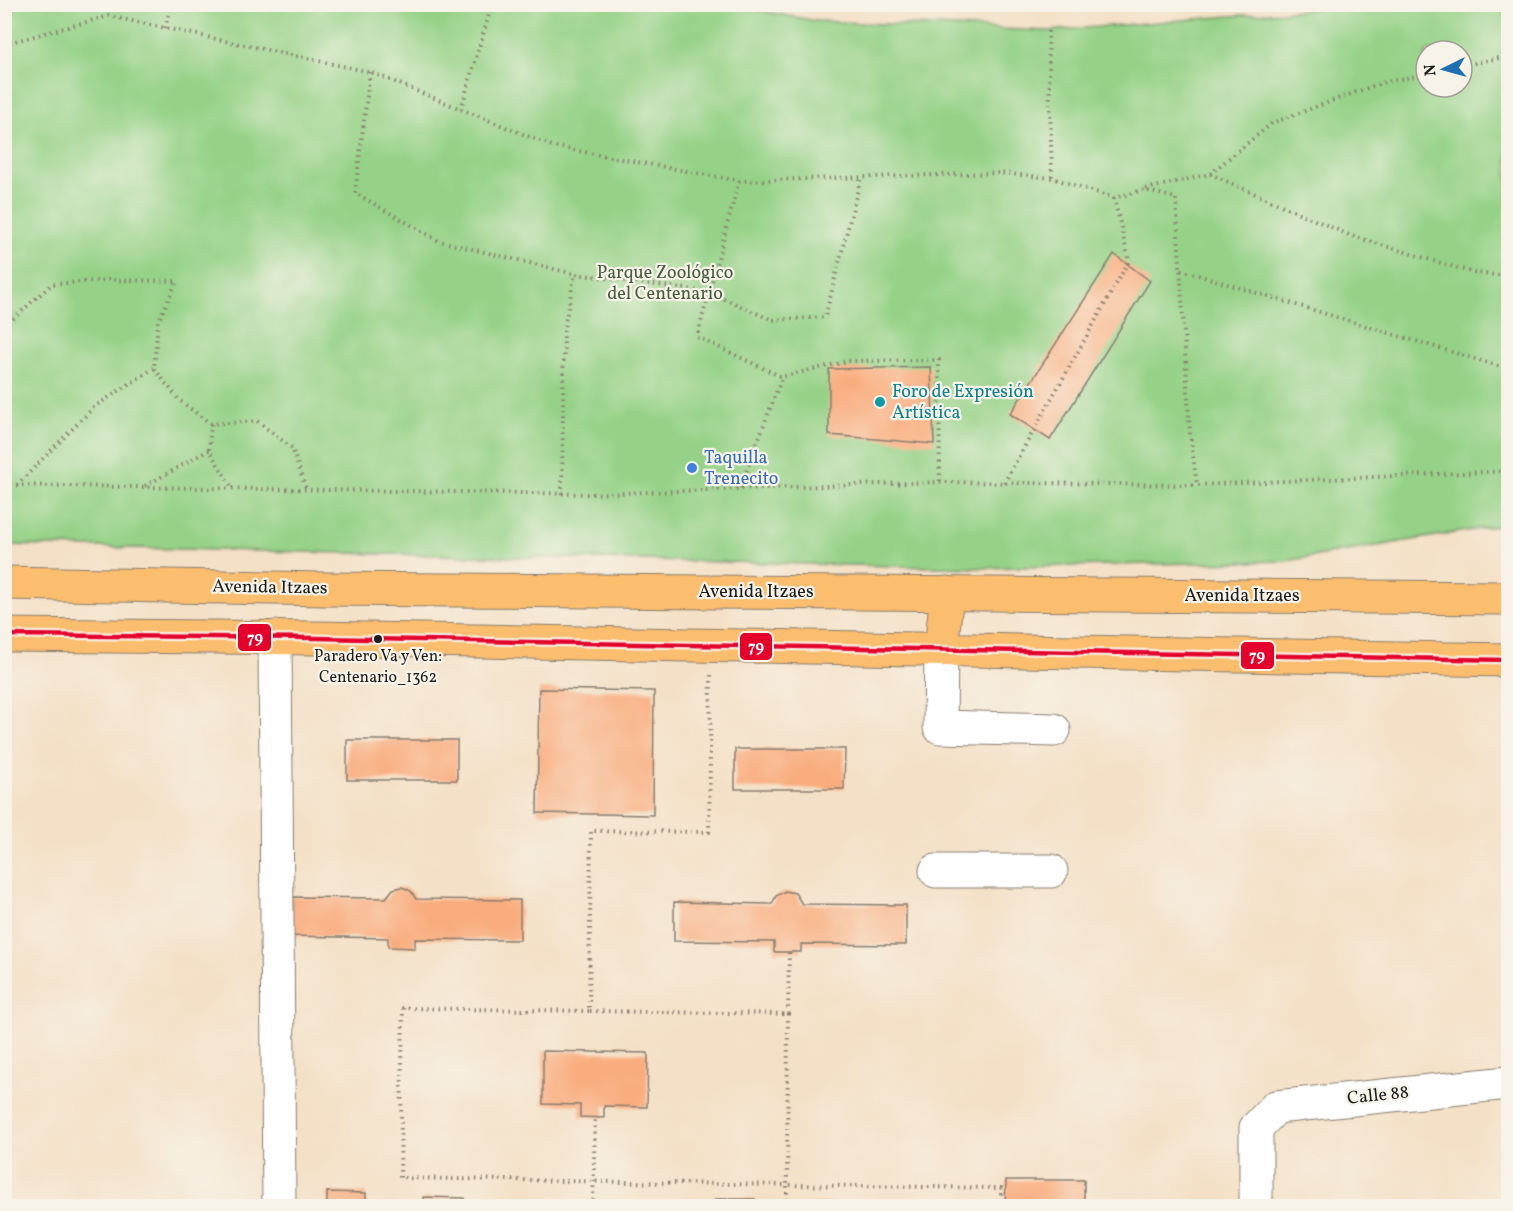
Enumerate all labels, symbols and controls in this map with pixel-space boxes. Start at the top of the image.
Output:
north arrow [1414,39,1474,99]
text: N [1420,63,1443,77]
park label: Parque Zoológico del Centenario [597,261,733,307]
place label: Foro de Expresión Artística [892,380,1034,426]
marker: Foro de Expresión Artística [873,395,887,409]
place label: Taquilla Trenecito [704,446,778,492]
marker: Taquilla Trenecito [685,461,699,475]
street label: Avenida Itzaes [212,574,328,602]
street label: Avenida Itzaes [698,580,814,605]
street label: Avenida Itzaes [1184,584,1300,609]
line badge: 79 [237,623,272,652]
text: 79 [247,628,263,650]
line badge: 79 [739,632,773,661]
marker: Paradero Va y Ven: Centenario_1362 [372,633,384,645]
text: 79 [748,637,764,659]
line badge: 79 [1240,641,1275,670]
place label: Paradero Va y Ven: Centenario_1362 [314,646,442,689]
text: 79 [1249,646,1265,668]
street label: Calle 88 [1346,1080,1410,1112]

